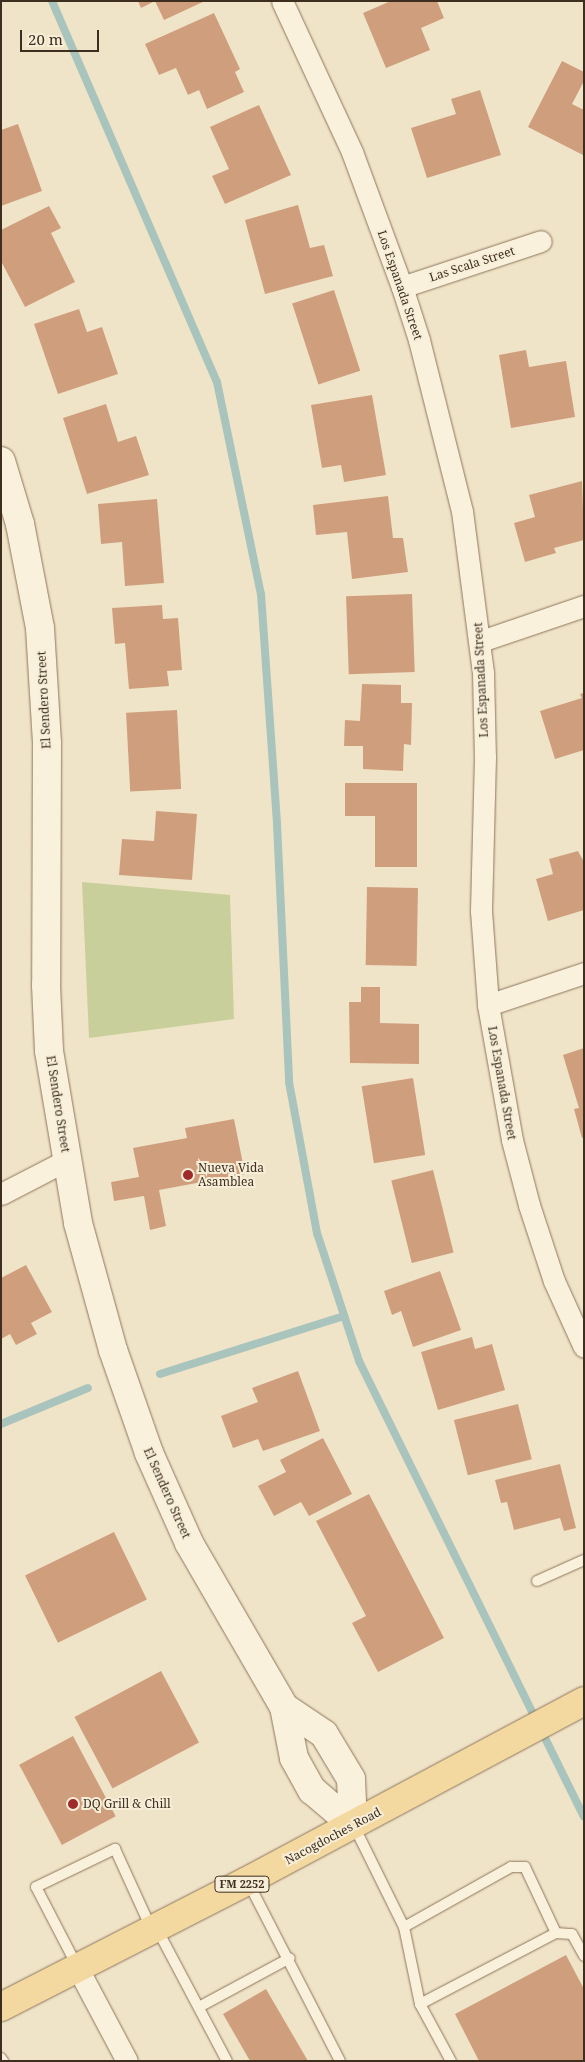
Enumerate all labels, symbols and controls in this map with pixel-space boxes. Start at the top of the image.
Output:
scale bar [22,20,101,52]
text: 20 m [28,29,63,49]
street label: Los Espanada Street [374,228,426,342]
street label: Las Scala Street [427,243,517,285]
street label: Los Espanada Street [471,622,491,738]
street label: El Sendero Street [34,651,54,749]
street label: Los Espanada Street [485,1025,519,1141]
street label: El Sendero Street [43,1054,73,1154]
place label: Nueva Vida Asamblea [198,1161,264,1189]
marker: Nueva Vida Asamblea [182,1169,194,1181]
street label: El Sendero Street [141,1445,193,1541]
place label: DQ Grill & Chill [83,1797,171,1811]
marker: DQ Grill & Chill [67,1798,79,1810]
street label: Nacogdoches Road [282,1805,384,1867]
road number: FM 2252 [213,1876,271,1892]

